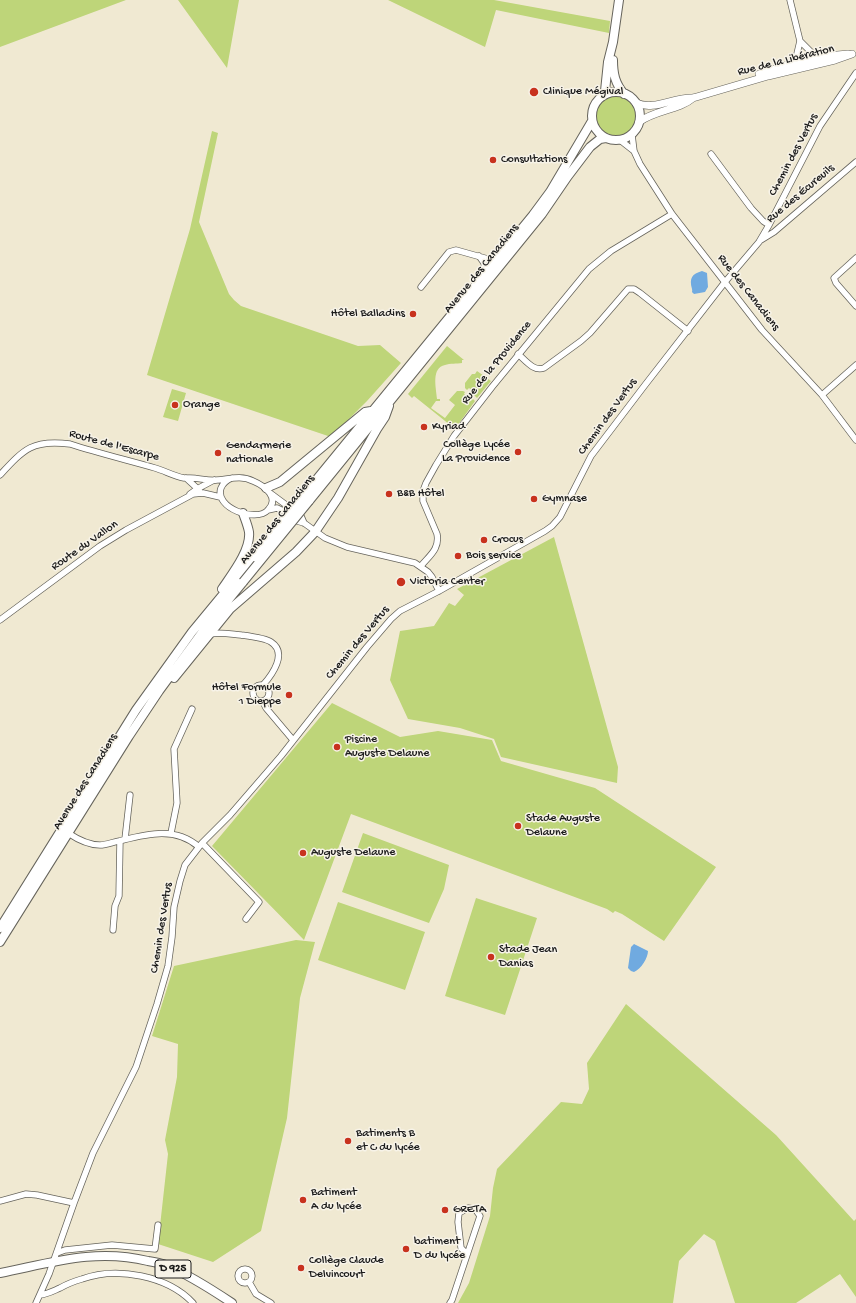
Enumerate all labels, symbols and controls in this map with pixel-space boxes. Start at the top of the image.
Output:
street label: Rue de la Libération [736,42,836,80]
place label: Clinique Mégival [543,85,623,99]
marker: Clinique Mégival [528,86,540,98]
street label: Chemin des Vertus [766,111,822,199]
place label: Consultations [501,153,568,167]
marker: Consultations [488,155,498,165]
street label: Rue des Écureuils [764,161,838,227]
street label: Avenue des Canadiens [442,221,522,317]
street label: Rue des Canadiens [714,252,782,334]
place label: Hôtel Balladins [331,307,405,321]
marker: Hôtel Balladins [408,309,418,319]
street label: Rue de la Providence [459,318,535,408]
street label: Chemin des Vertus [575,376,641,458]
place label: Orange [183,398,220,412]
marker: Orange [170,400,180,410]
place label: Kyriad [432,420,465,434]
marker: Kyriad [419,422,429,432]
street label: Route de l'Escarpe [67,427,161,465]
place label: Collège Lycée La Providence [442,438,510,466]
place label: Gendarmerie nationale [226,439,291,467]
marker: Collège Lycée La Providence [513,447,523,457]
marker: Gendarmerie nationale [213,448,223,458]
street label: Avenue des Canadiens [238,472,318,568]
place label: B&B Hôtel [397,487,444,501]
marker: B&B Hôtel [384,489,394,499]
place label: Gymnase [542,492,587,506]
marker: Gymnase [529,494,539,504]
street label: Route du Vallon [49,518,121,574]
place label: Crocus [492,533,523,547]
marker: Crocus [479,535,489,545]
place label: Bois service [466,549,521,563]
marker: Bois service [453,551,463,561]
place label: Victoria Center [410,575,485,589]
marker: Victoria Center [395,576,407,588]
street label: Chemin des Vertus [323,603,393,683]
place label: Hôtel Formule 1 Dieppe [212,681,281,709]
marker: Hôtel Formule 1 Dieppe [284,690,294,700]
street label: Avenue des Canadiens [51,731,121,833]
place label: Piscine Auguste Delaune [345,733,429,761]
marker: Piscine Auguste Delaune [332,742,342,752]
place label: Stade Auguste Delaune [526,812,600,840]
marker: Stade Auguste Delaune [513,821,523,831]
place label: Auguste Delaune [311,846,395,860]
marker: Auguste Delaune [298,848,308,858]
street label: Chemin des Vertus [148,882,176,974]
place label: Stade Jean Danias [499,943,557,971]
marker: Stade Jean Danias [486,952,496,962]
place label: Batiments B et C du lycée [356,1127,420,1155]
marker: Batiments B et C du lycée [343,1136,353,1146]
place label: Batiment A du lycée [311,1186,361,1214]
marker: Batiment A du lycée [298,1195,308,1205]
place label: GRETA [453,1203,486,1217]
marker: GRETA [440,1205,450,1215]
place label: batiment D du lycée [414,1235,465,1263]
marker: batiment D du lycée [401,1244,411,1254]
place label: Collège Claude Delvincourt [309,1254,384,1282]
road number: D 925 [155,1260,191,1278]
marker: Collège Claude Delvincourt [296,1263,306,1273]

